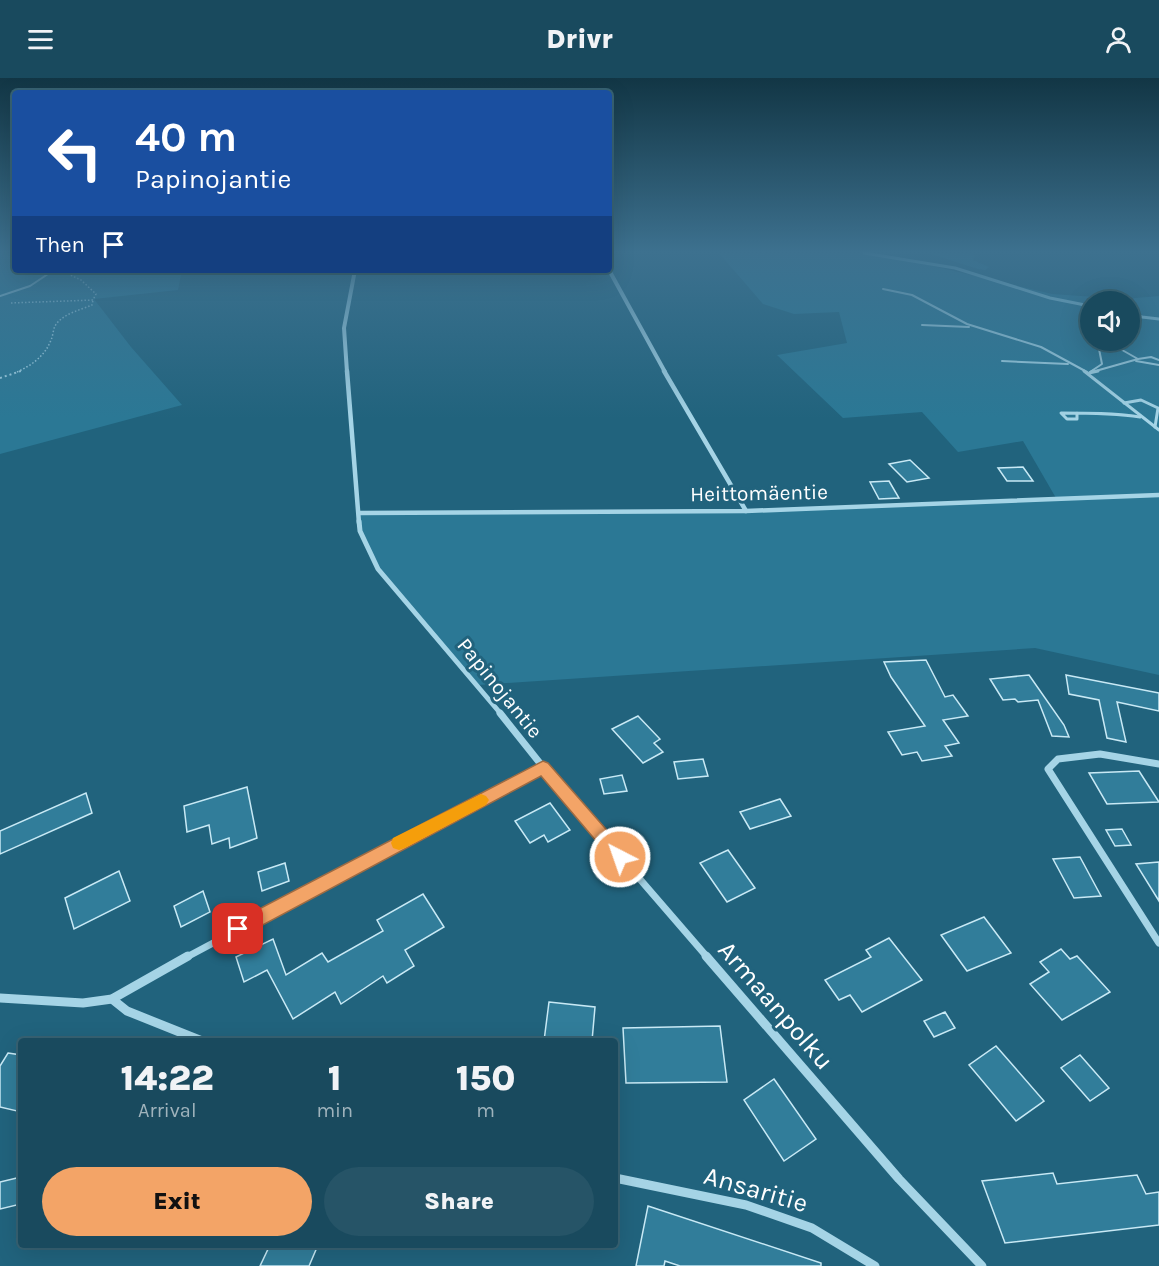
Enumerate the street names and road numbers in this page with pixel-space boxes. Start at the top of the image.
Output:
street label: Heittomäentie [690,480,828,506]
street label: Papinojantie [452,633,548,743]
street label: Armaanpolku [711,935,840,1076]
street label: Ansaritie [700,1160,811,1219]

